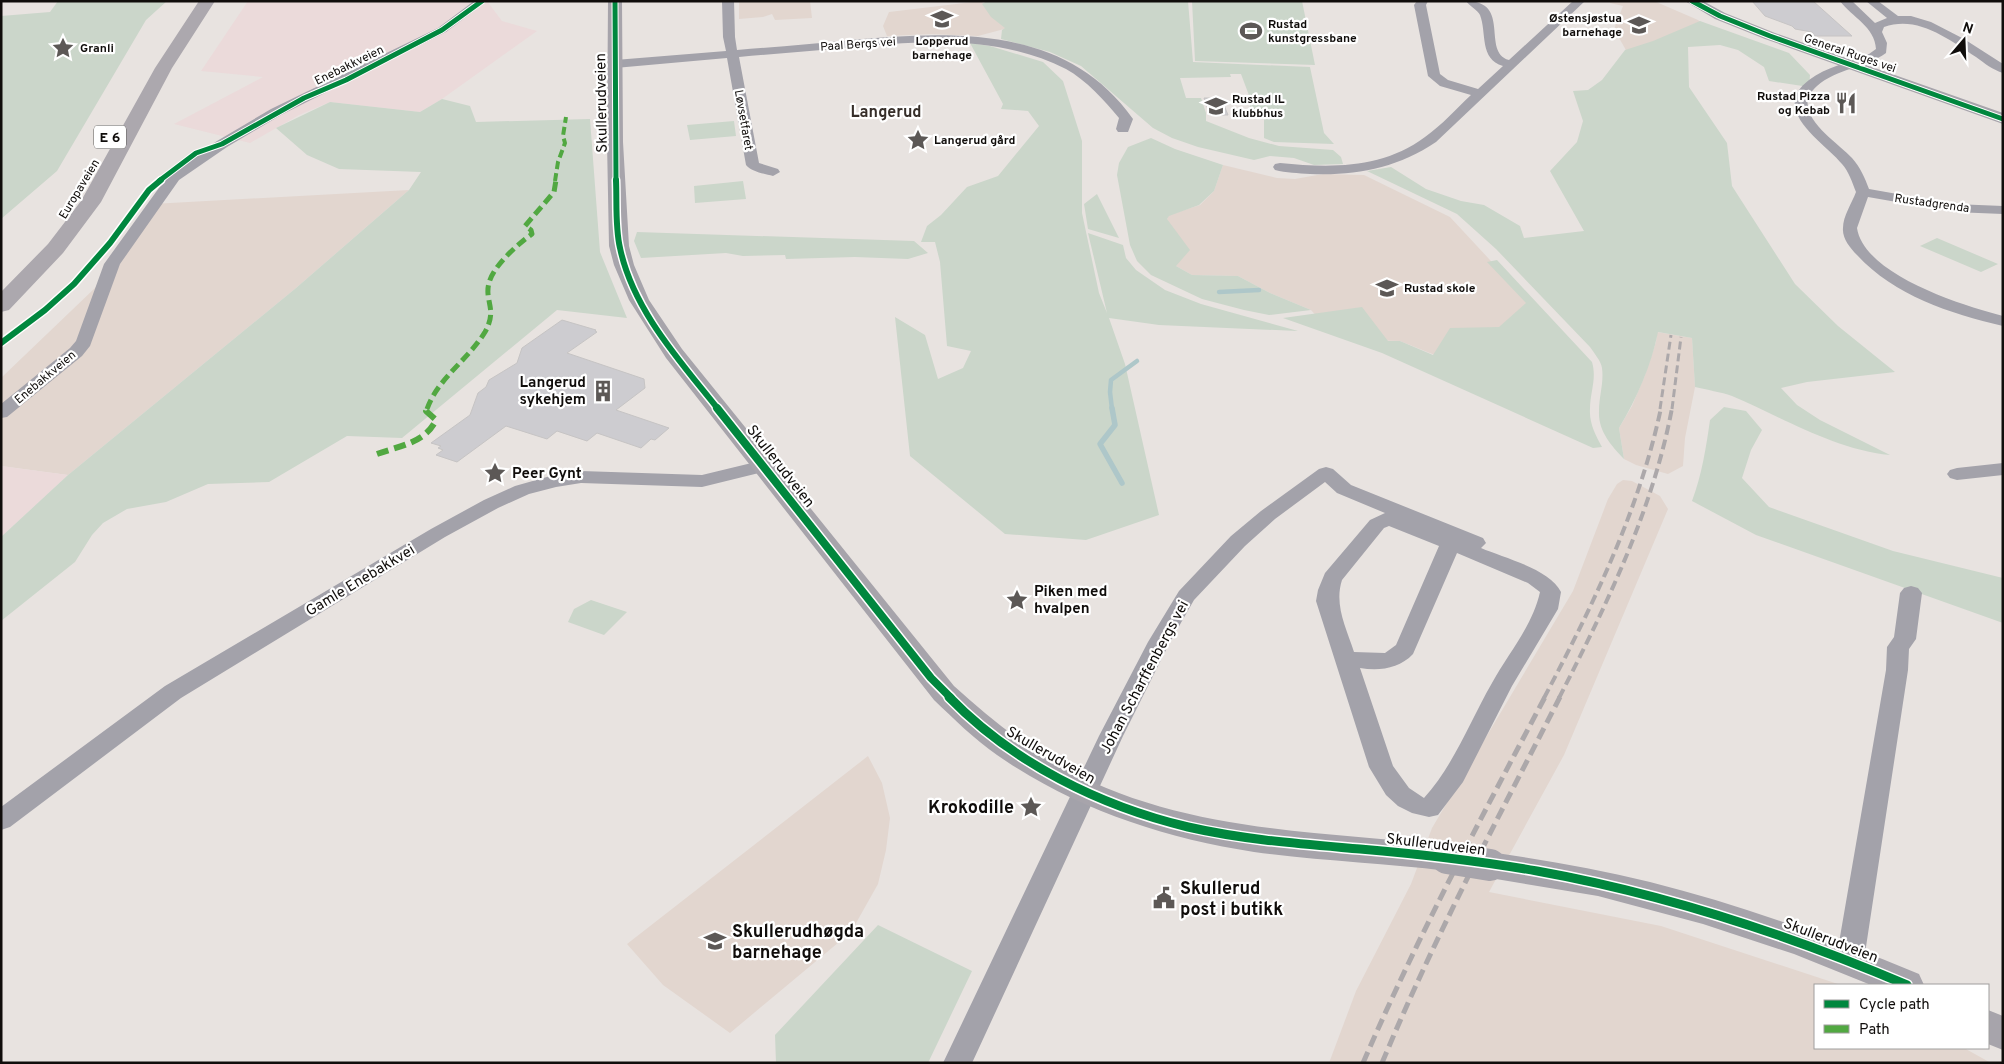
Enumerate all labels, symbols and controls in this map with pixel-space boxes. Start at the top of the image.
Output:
school or university icon: Lopperud barnehage [929,6,955,32]
place label: Østensjøstua barnehage [1549,11,1622,41]
school or university icon: Østensjøstua barnehage [1626,12,1652,38]
north arrow [1939,15,1989,65]
place label: Rustad kunstgressbane [1268,17,1357,47]
sports icon: Rustad kunstgressbane [1238,18,1264,44]
text: N [1960,19,1975,39]
street label: General Ruges vei [1801,31,1898,77]
street label: Paal Bergs vei [820,34,896,56]
place label: Lopperud barnehage [912,34,972,64]
place icon: Granli [50,35,76,61]
place label: Granli [80,41,114,57]
street label: Enebakkveien [312,42,387,90]
street label: Skullerudveien [592,53,613,153]
street label: Løvsetfaret [730,89,756,152]
place label: Rustad Pizza og Kebab [1757,89,1830,119]
restaurant icon: Rustad Pizza og Kebab [1833,90,1859,116]
place label: Rustad IL klubbhus [1232,92,1285,122]
school or university icon: Rustad IL klubbhus [1203,93,1229,119]
district label: Langerud [851,103,921,123]
road number: E 6 [94,125,126,148]
place icon: Langerud gård [905,127,931,153]
place label: Langerud gård [934,133,1015,149]
street label: Europaveien [56,157,104,222]
street label: Rustadgrenda [1893,191,1970,217]
school or university icon: Rustad skole [1374,275,1400,301]
place label: Rustad skole [1404,281,1476,297]
street label: Enebakkveien [12,347,80,408]
place label: Langerud sykehjem [519,374,586,410]
building icon: Langerud sykehjem [590,378,616,404]
street label: Skullerudveien [742,422,818,512]
place icon: Peer Gynt [482,460,508,486]
place label: Peer Gynt [512,465,582,484]
street label: Gamle Enebakkvei [303,541,419,621]
place label: Piken med hvalpen [1034,583,1107,619]
place icon: Piken med hvalpen [1004,587,1030,613]
street label: Johan Scharffenbergs vei [1097,598,1194,758]
street label: Skullerudveien [1002,723,1098,789]
place icon: Krokodille [1018,794,1044,820]
place label: Krokodille [928,797,1014,820]
street label: Skullerudveien [1385,830,1487,861]
place label: Skullerud post i butikk [1180,878,1283,922]
public building icon: Skullerud post i butikk [1151,885,1177,911]
street label: Skullerudveien [1780,915,1880,968]
place label: Skullerudhøgda barnehage [732,921,864,965]
school or university icon: Skullerudhøgda barnehage [702,928,728,954]
legend [1814,984,1989,1049]
text: Cycle path [1859,996,1930,1015]
text: Path [1859,1021,1890,1040]

